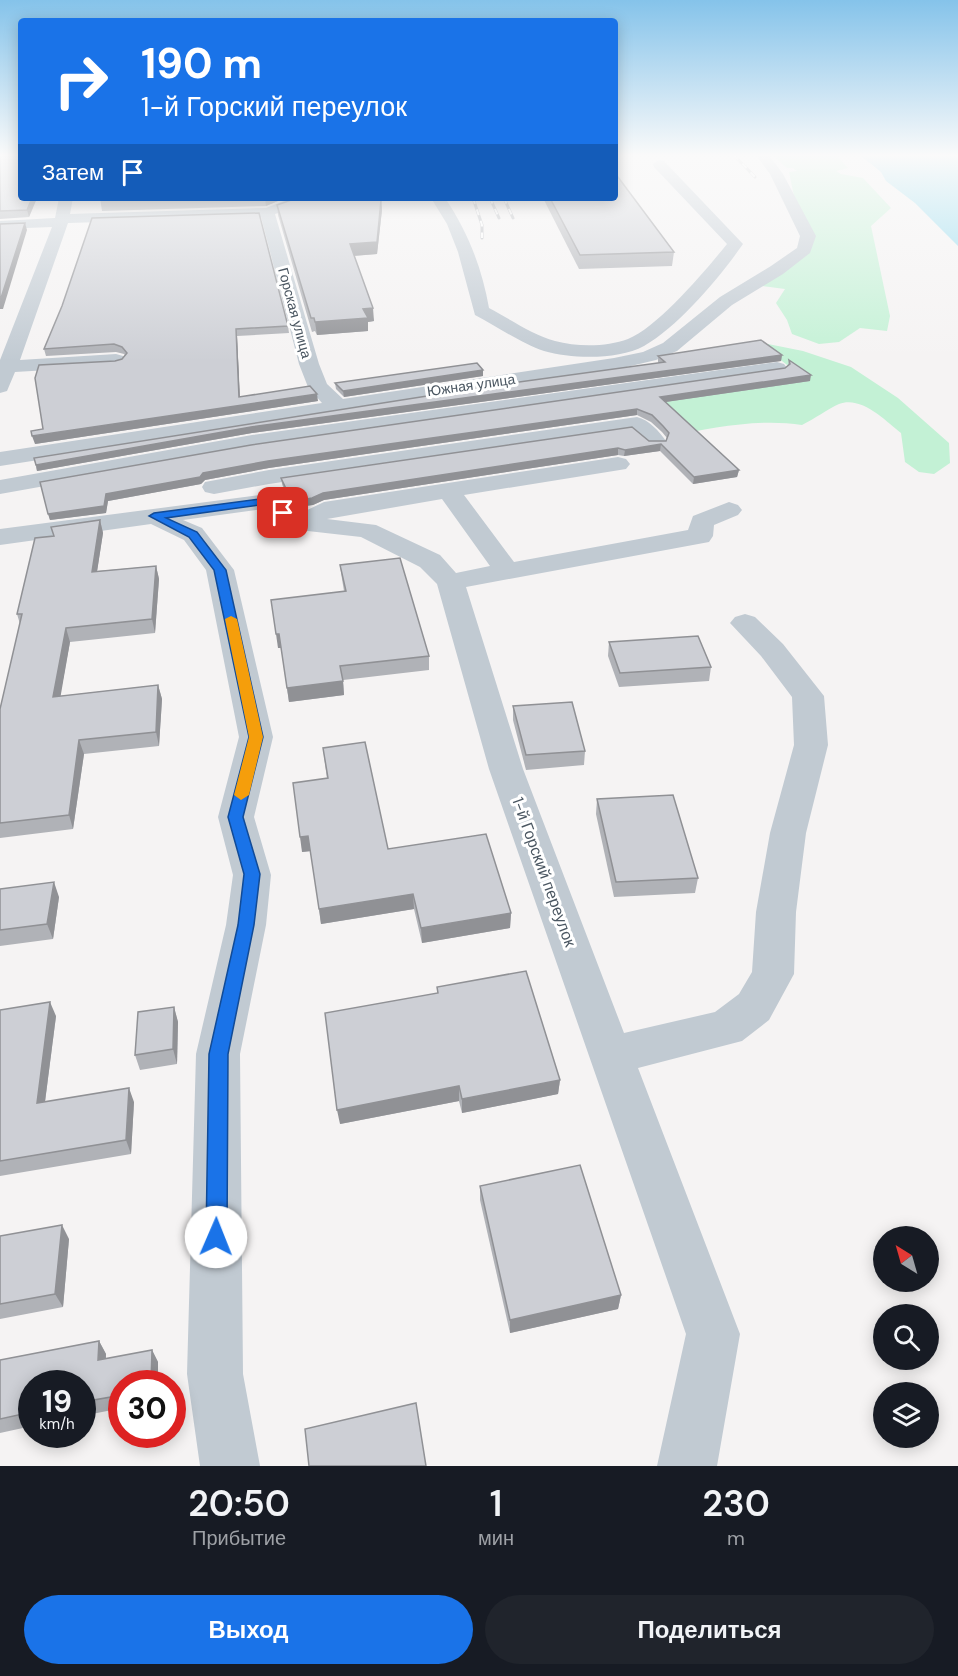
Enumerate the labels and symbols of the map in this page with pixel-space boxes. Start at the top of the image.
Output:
street label: Горская улица [274,266,316,361]
street label: Южная улица [426,370,516,400]
pin [257,487,308,538]
street label: 1-й Горский переулок [507,794,581,951]
position arrow [184,1205,248,1269]
north arrow [873,1226,939,1292]
speed limit sign: 30 [108,1370,186,1448]

